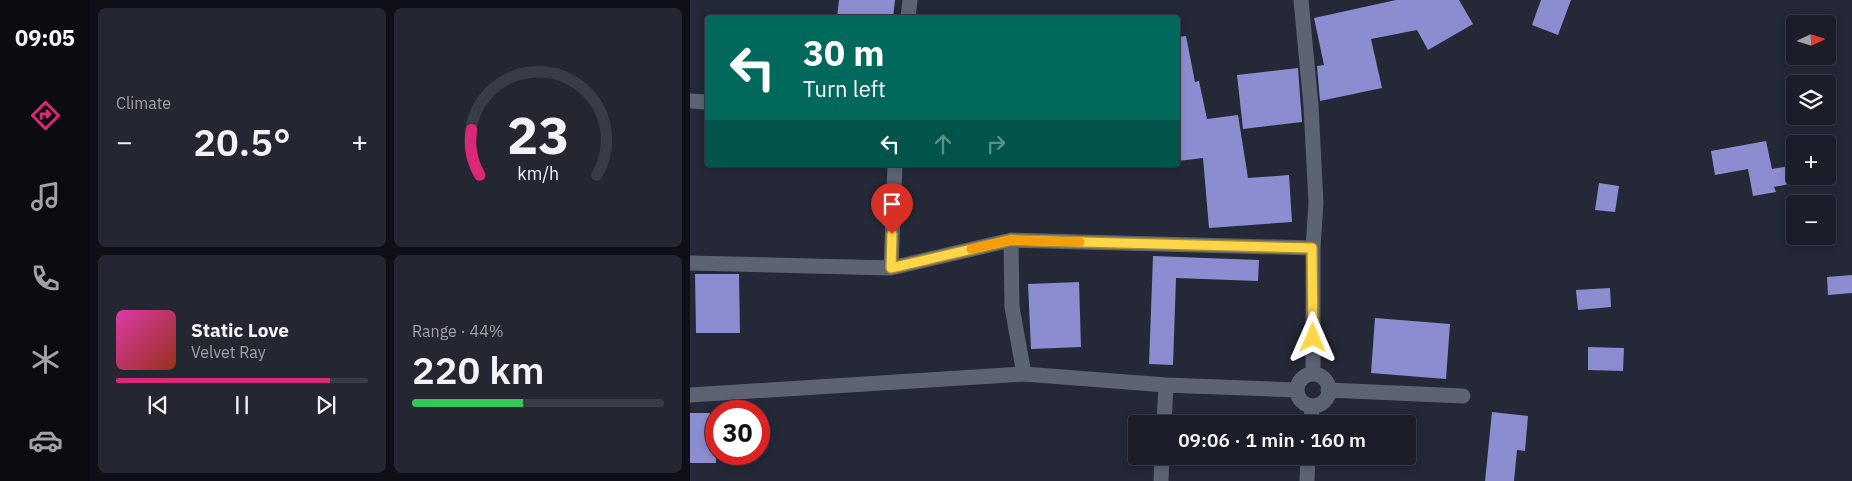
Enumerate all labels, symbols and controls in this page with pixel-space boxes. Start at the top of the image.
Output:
north arrow [1786,15,1836,65]
map controls [1786,15,1836,245]
text: 09:05 [15,23,75,52]
text: 30 m [803,30,885,76]
icon: left [720,35,785,100]
text: Turn left [803,74,886,103]
button: layers [1786,75,1836,125]
text: Climate [116,93,171,113]
icon: directions [28,98,63,133]
text: 23 [507,101,569,168]
text: 20.5° [193,117,291,166]
text: − [116,123,133,160]
text: + [351,123,368,160]
icon: left [876,130,904,158]
icon: ahead [929,130,957,158]
icon: right [982,130,1010,158]
button: + [1786,135,1836,185]
text: km/h [517,162,559,185]
icon: music [28,179,63,214]
pin [871,183,913,234]
icon: arrive [878,190,906,218]
button: − [1786,195,1836,245]
icon: phone [28,261,63,296]
position arrow [1286,311,1338,363]
text: Static Love [191,318,289,342]
text: Range · 44% [412,321,504,341]
icon: climate [28,342,63,377]
text: Velvet Ray [191,342,266,362]
text: 220 km [412,345,544,394]
icon: previous [144,391,172,419]
icon: pause [228,391,256,419]
icon: next [312,391,340,419]
speed limit sign: 30 [705,400,770,465]
icon: car [28,423,63,458]
text: 09:06 · 1 min · 160 m [1178,428,1366,452]

